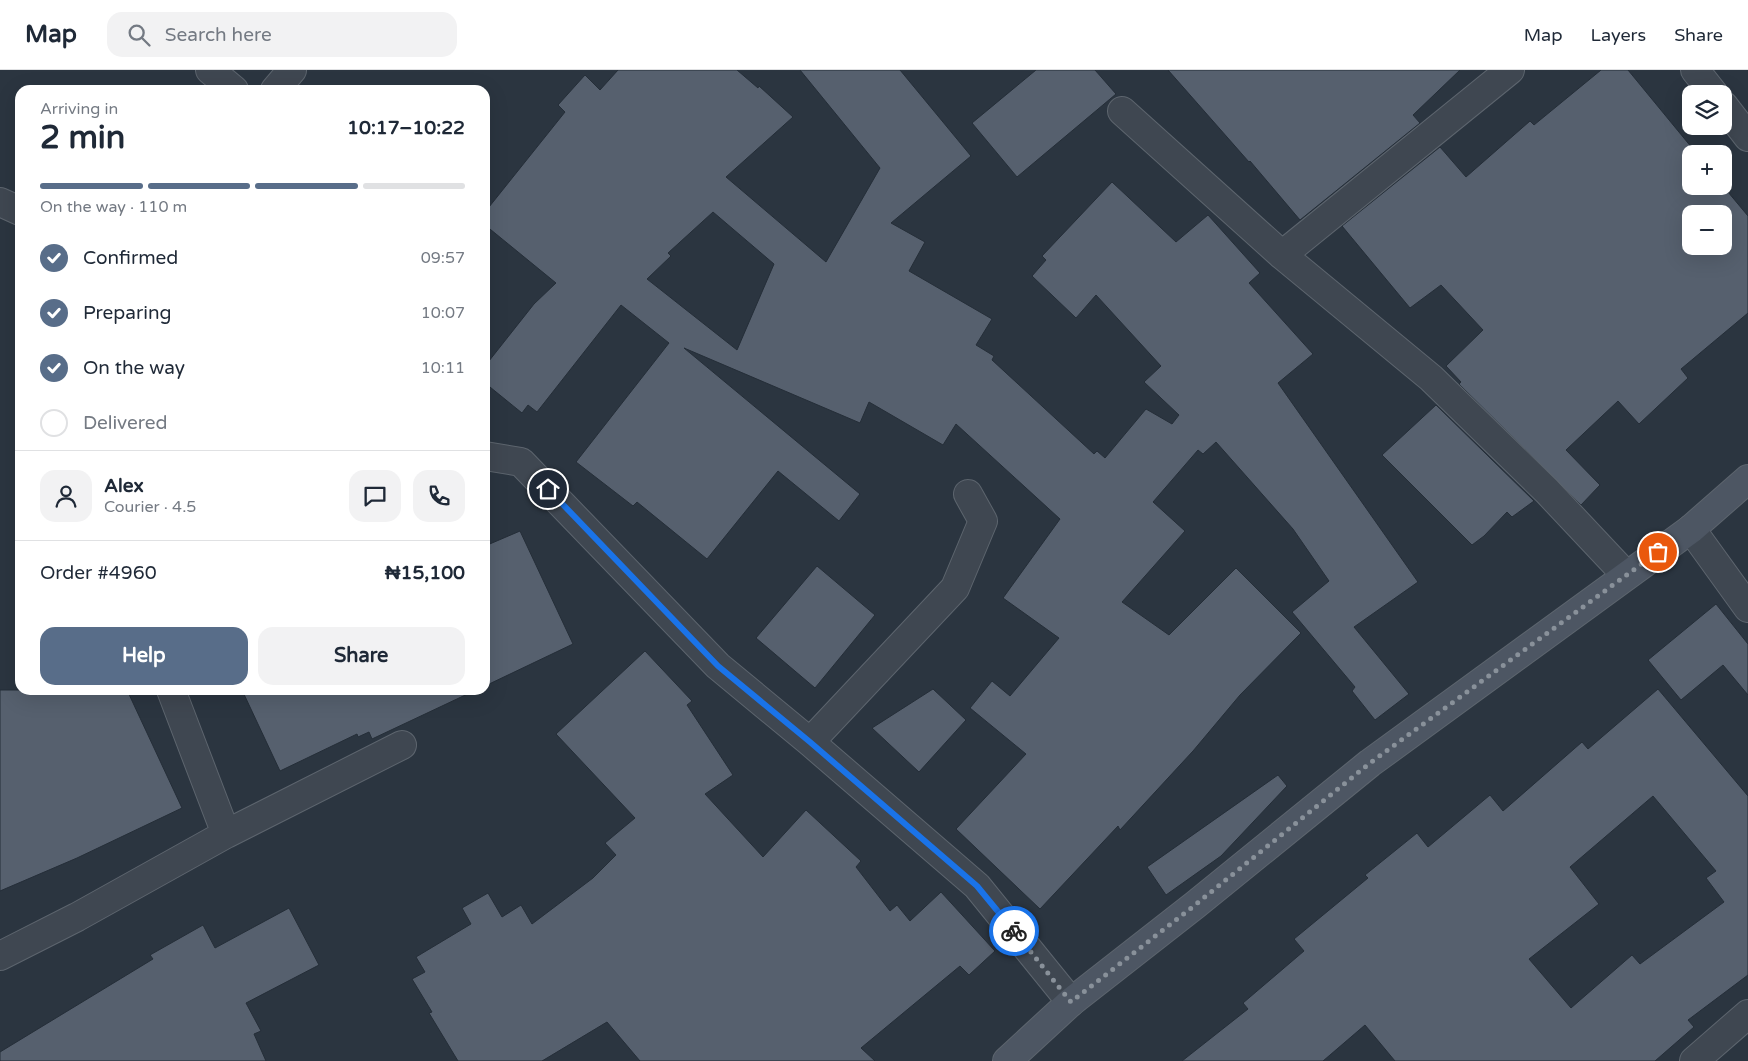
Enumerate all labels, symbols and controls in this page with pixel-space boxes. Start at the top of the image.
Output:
search box [107,12,457,57]
text: Map [25,20,77,49]
icon: search [125,21,153,49]
text: Search here [165,24,272,46]
text: Map [1524,24,1563,46]
text: Layers [1591,24,1646,46]
text: Share [1674,24,1723,46]
map controls [1682,85,1732,255]
button: layers [1682,85,1732,135]
text: Arriving in [40,99,118,119]
text: 10:17–10:22 [347,117,465,139]
text: 2 min [40,119,125,157]
button: + [1682,145,1732,195]
text: On the way · 110 m [40,197,187,217]
button: − [1682,205,1732,255]
icon: check [40,244,68,272]
text: Confirmed [83,247,178,269]
text: 09:57 [421,248,465,268]
icon: check [40,299,68,327]
text: Preparing [83,302,172,324]
text: 10:07 [421,303,465,323]
icon: check [40,354,68,382]
text: On the way [83,357,185,379]
text: 10:11 [421,358,465,378]
text: Delivered [83,412,168,434]
pin [527,468,569,510]
button: person [40,470,92,522]
button: chat [349,470,401,522]
button: phone [413,470,465,522]
text: Alex [104,475,144,497]
icon: home [534,475,562,503]
text: Courier · 4.5 [104,497,196,517]
pin [1637,531,1679,573]
icon: bag [1644,538,1672,566]
text: Order #4960 [40,562,157,584]
text: ₦15,100 [385,562,465,584]
button: Help [40,627,248,685]
button: Share [258,627,465,685]
courier [989,906,1039,956]
icon: bike [1000,917,1028,945]

